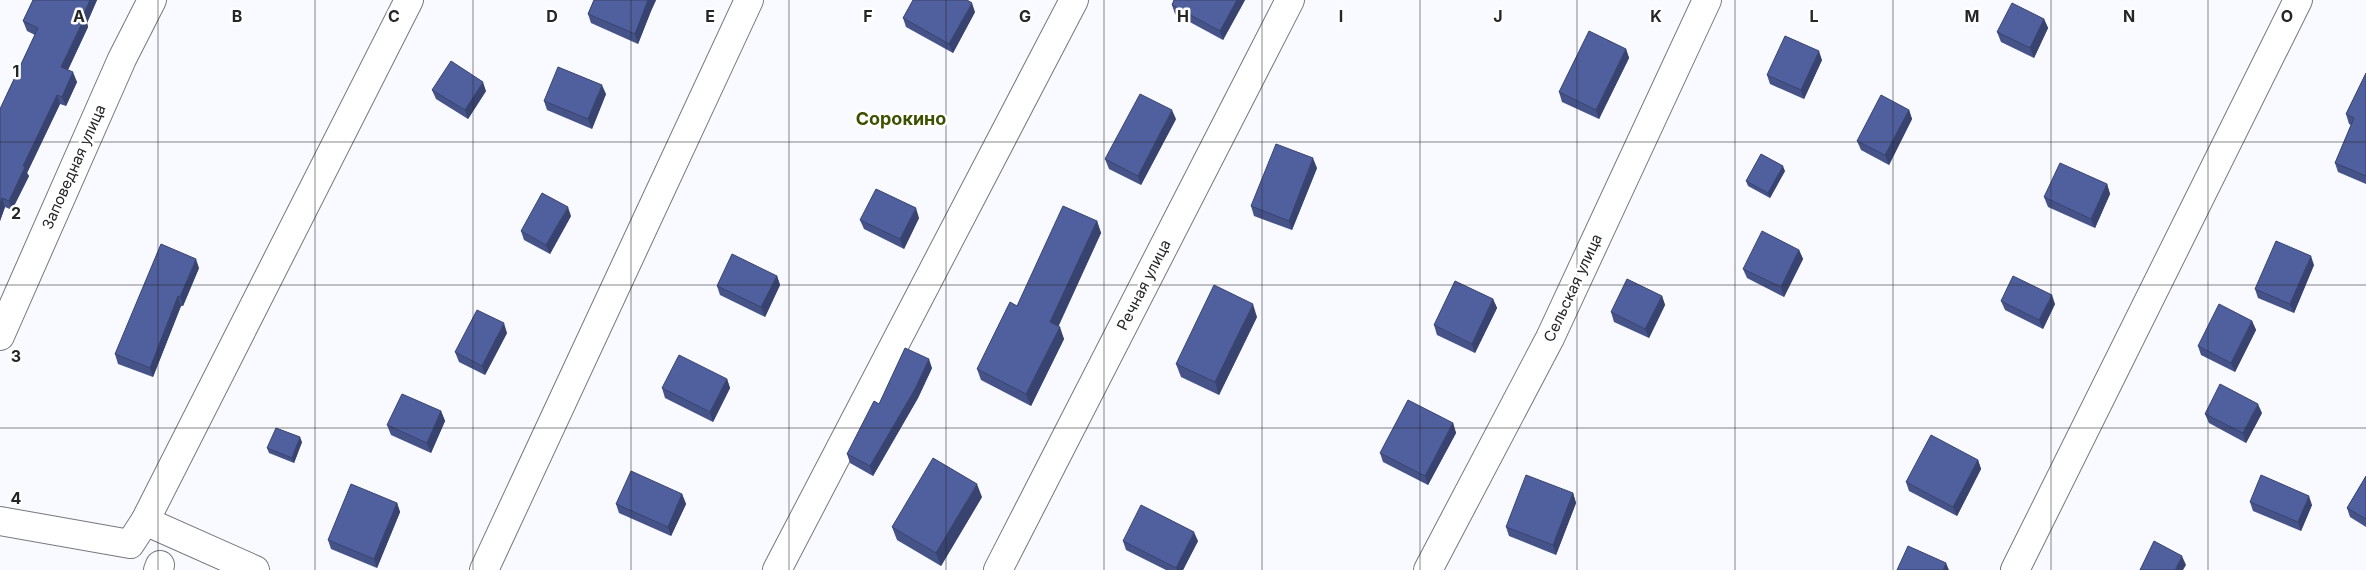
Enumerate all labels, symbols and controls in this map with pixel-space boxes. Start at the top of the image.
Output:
text: A [73,6,85,26]
text: B [232,6,242,26]
text: C [388,6,400,26]
text: D [546,6,558,26]
text: E [705,6,715,26]
text: F [863,6,873,26]
text: G [1019,6,1031,26]
text: H [1177,6,1189,26]
text: I [1339,6,1343,26]
text: J [1493,6,1503,26]
text: K [1650,6,1662,26]
text: L [1809,6,1819,26]
text: M [1965,6,1979,26]
text: N [2123,6,2135,26]
text: O [2281,6,2293,26]
text: 1 [13,61,19,81]
street label: Заповедная улица [37,101,110,232]
district label: Сорокино [856,108,946,129]
text: 2 [11,203,21,223]
street label: Сельская улица [1539,231,1606,345]
street label: Речная улица [1113,236,1175,333]
text: 3 [11,346,21,366]
text: 4 [11,488,22,508]

